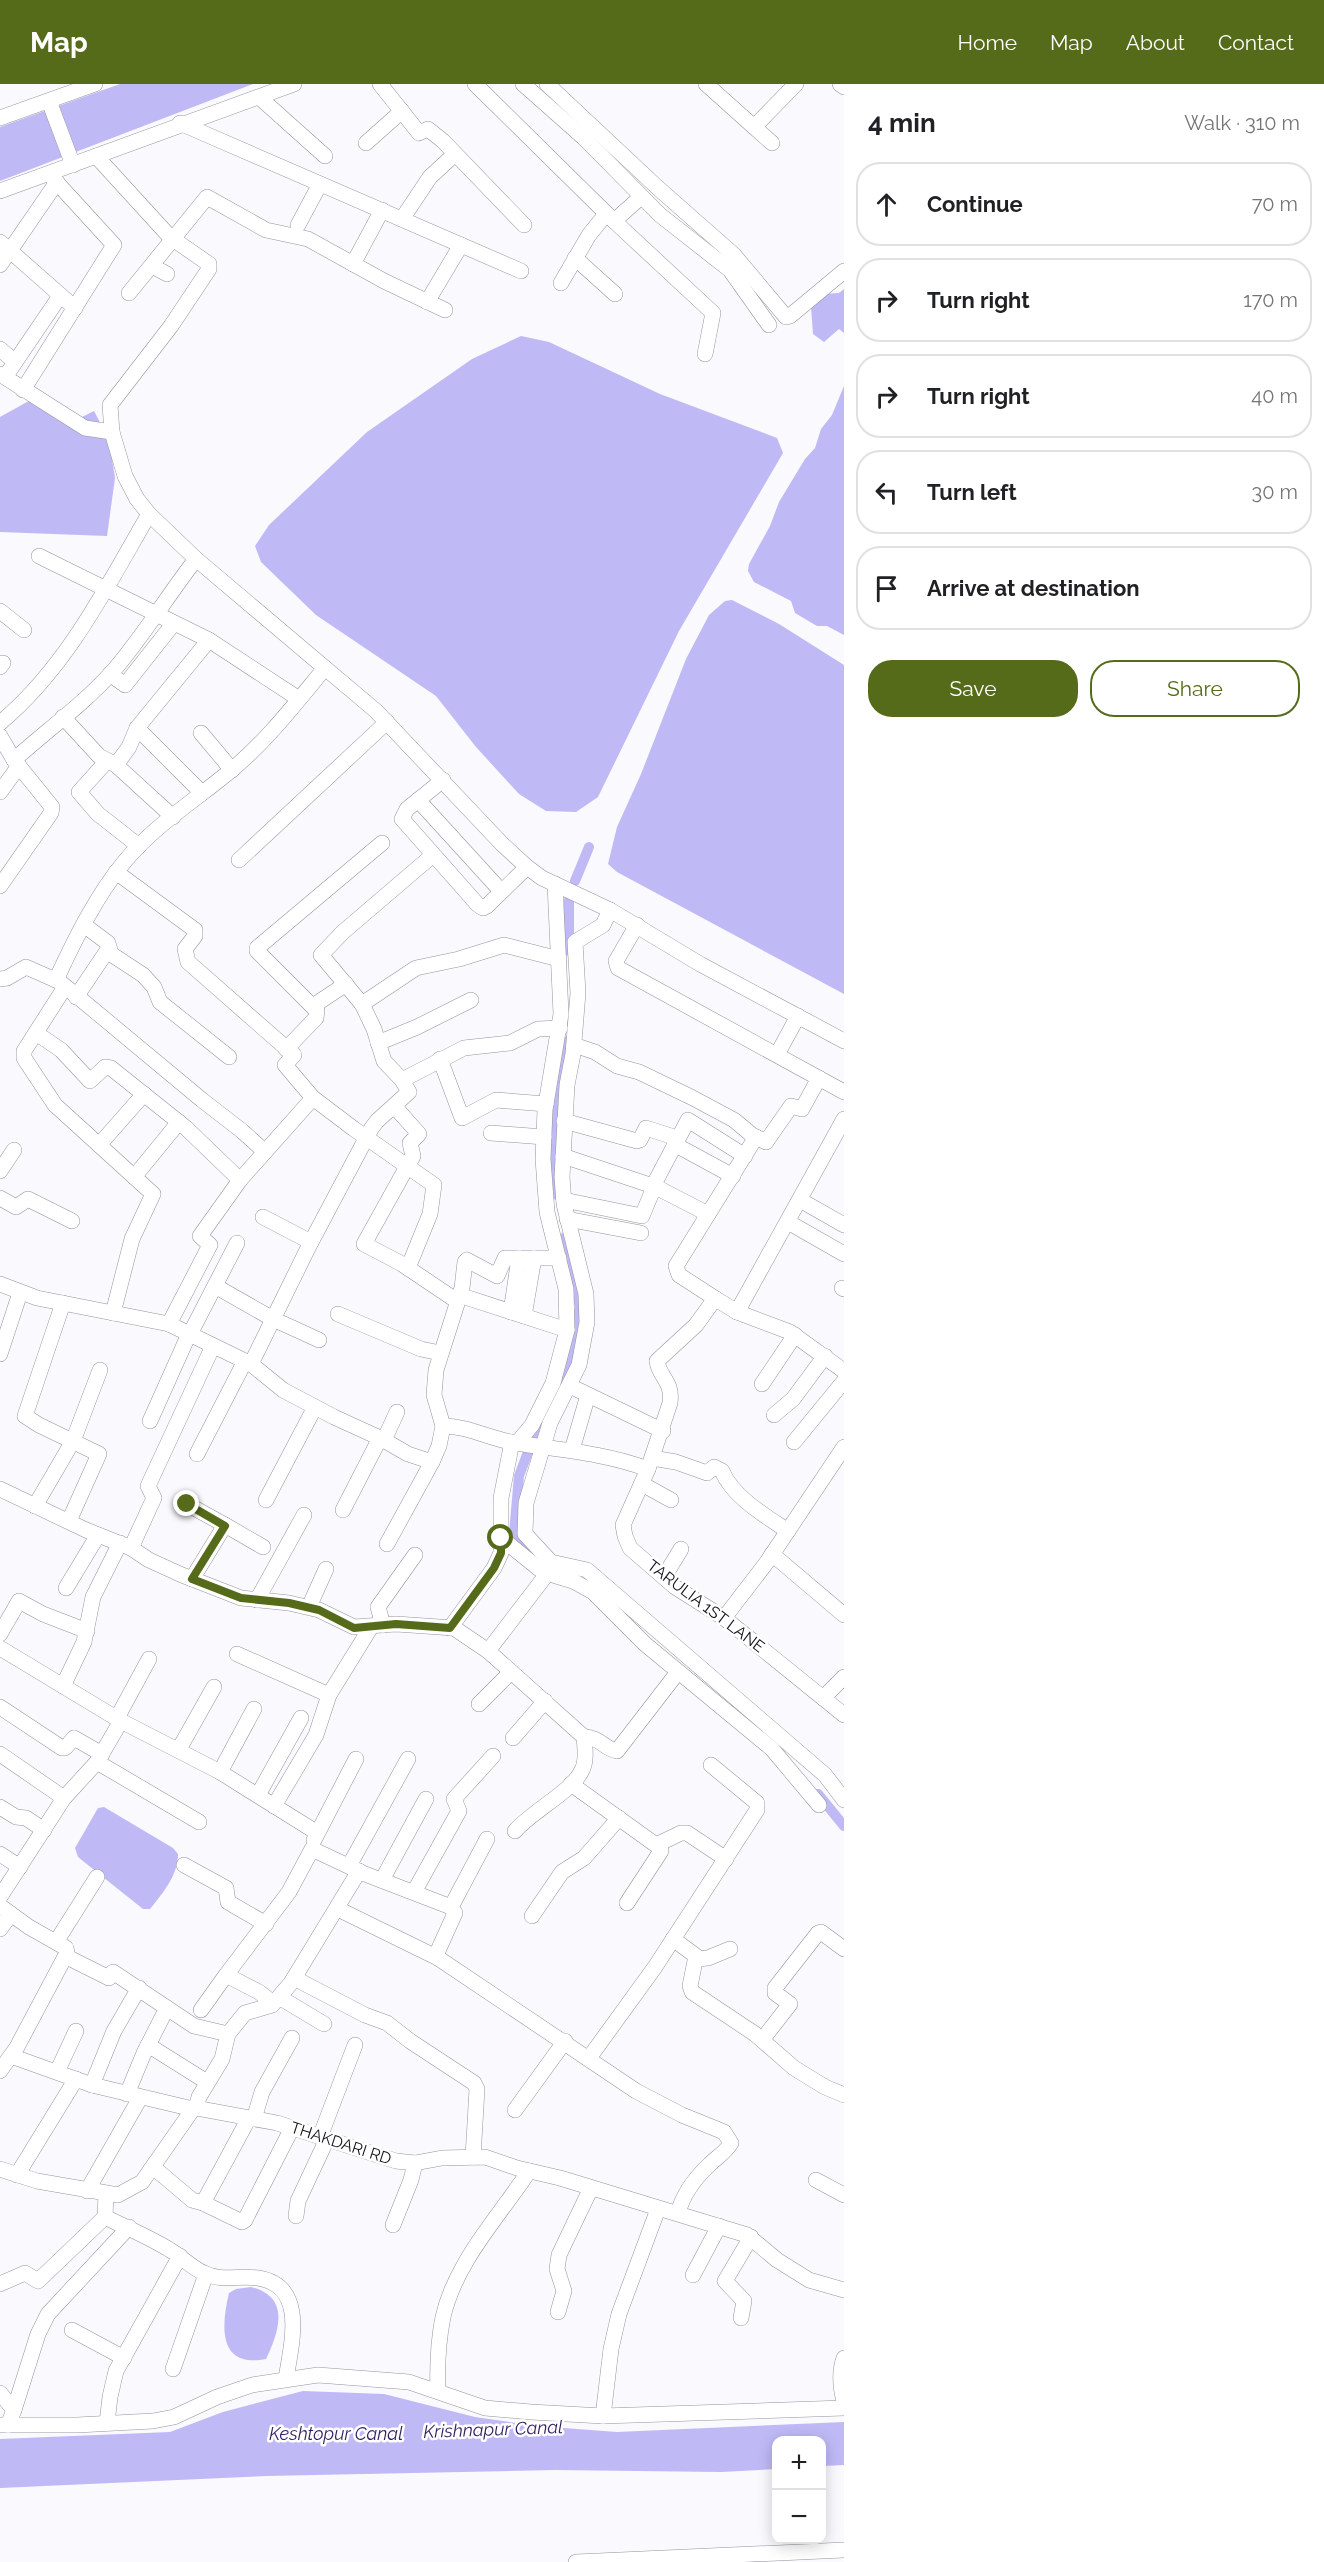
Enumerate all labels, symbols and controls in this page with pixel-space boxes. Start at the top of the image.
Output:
text: Map [30,26,88,59]
text: Home [958,30,1017,55]
text: Map [1050,30,1093,55]
text: About [1126,30,1185,55]
text: Contact [1218,30,1294,55]
text: 4 min [868,108,936,138]
text: Walk · 310 m [1184,111,1300,135]
icon: ahead [870,188,903,221]
text: Continue [927,191,1023,217]
text: 70 m [1252,192,1298,216]
icon: right [870,284,903,317]
text: Turn right [927,287,1030,313]
text: 170 m [1243,288,1298,312]
icon: right [870,380,903,413]
text: Turn right [927,383,1030,409]
text: 40 m [1251,384,1298,408]
icon: left [870,476,903,509]
text: Turn left [927,479,1017,505]
text: 30 m [1252,480,1298,504]
icon: arrive [870,572,903,605]
text: Arrive at destination [927,575,1140,601]
button: Save [868,660,1078,717]
button: Share [1090,660,1300,717]
route end [173,1490,199,1516]
route start [487,1524,513,1550]
street label: TARULIA 1ST LANE [644,1556,769,1656]
street label: THAKDARI RD [288,2118,394,2168]
water label: Krishnapur Canal [423,2416,563,2442]
water label: Keshtopur Canal [269,2423,403,2444]
map controls [772,2436,826,2544]
button: + [772,2436,826,2490]
button: − [772,2490,826,2544]

